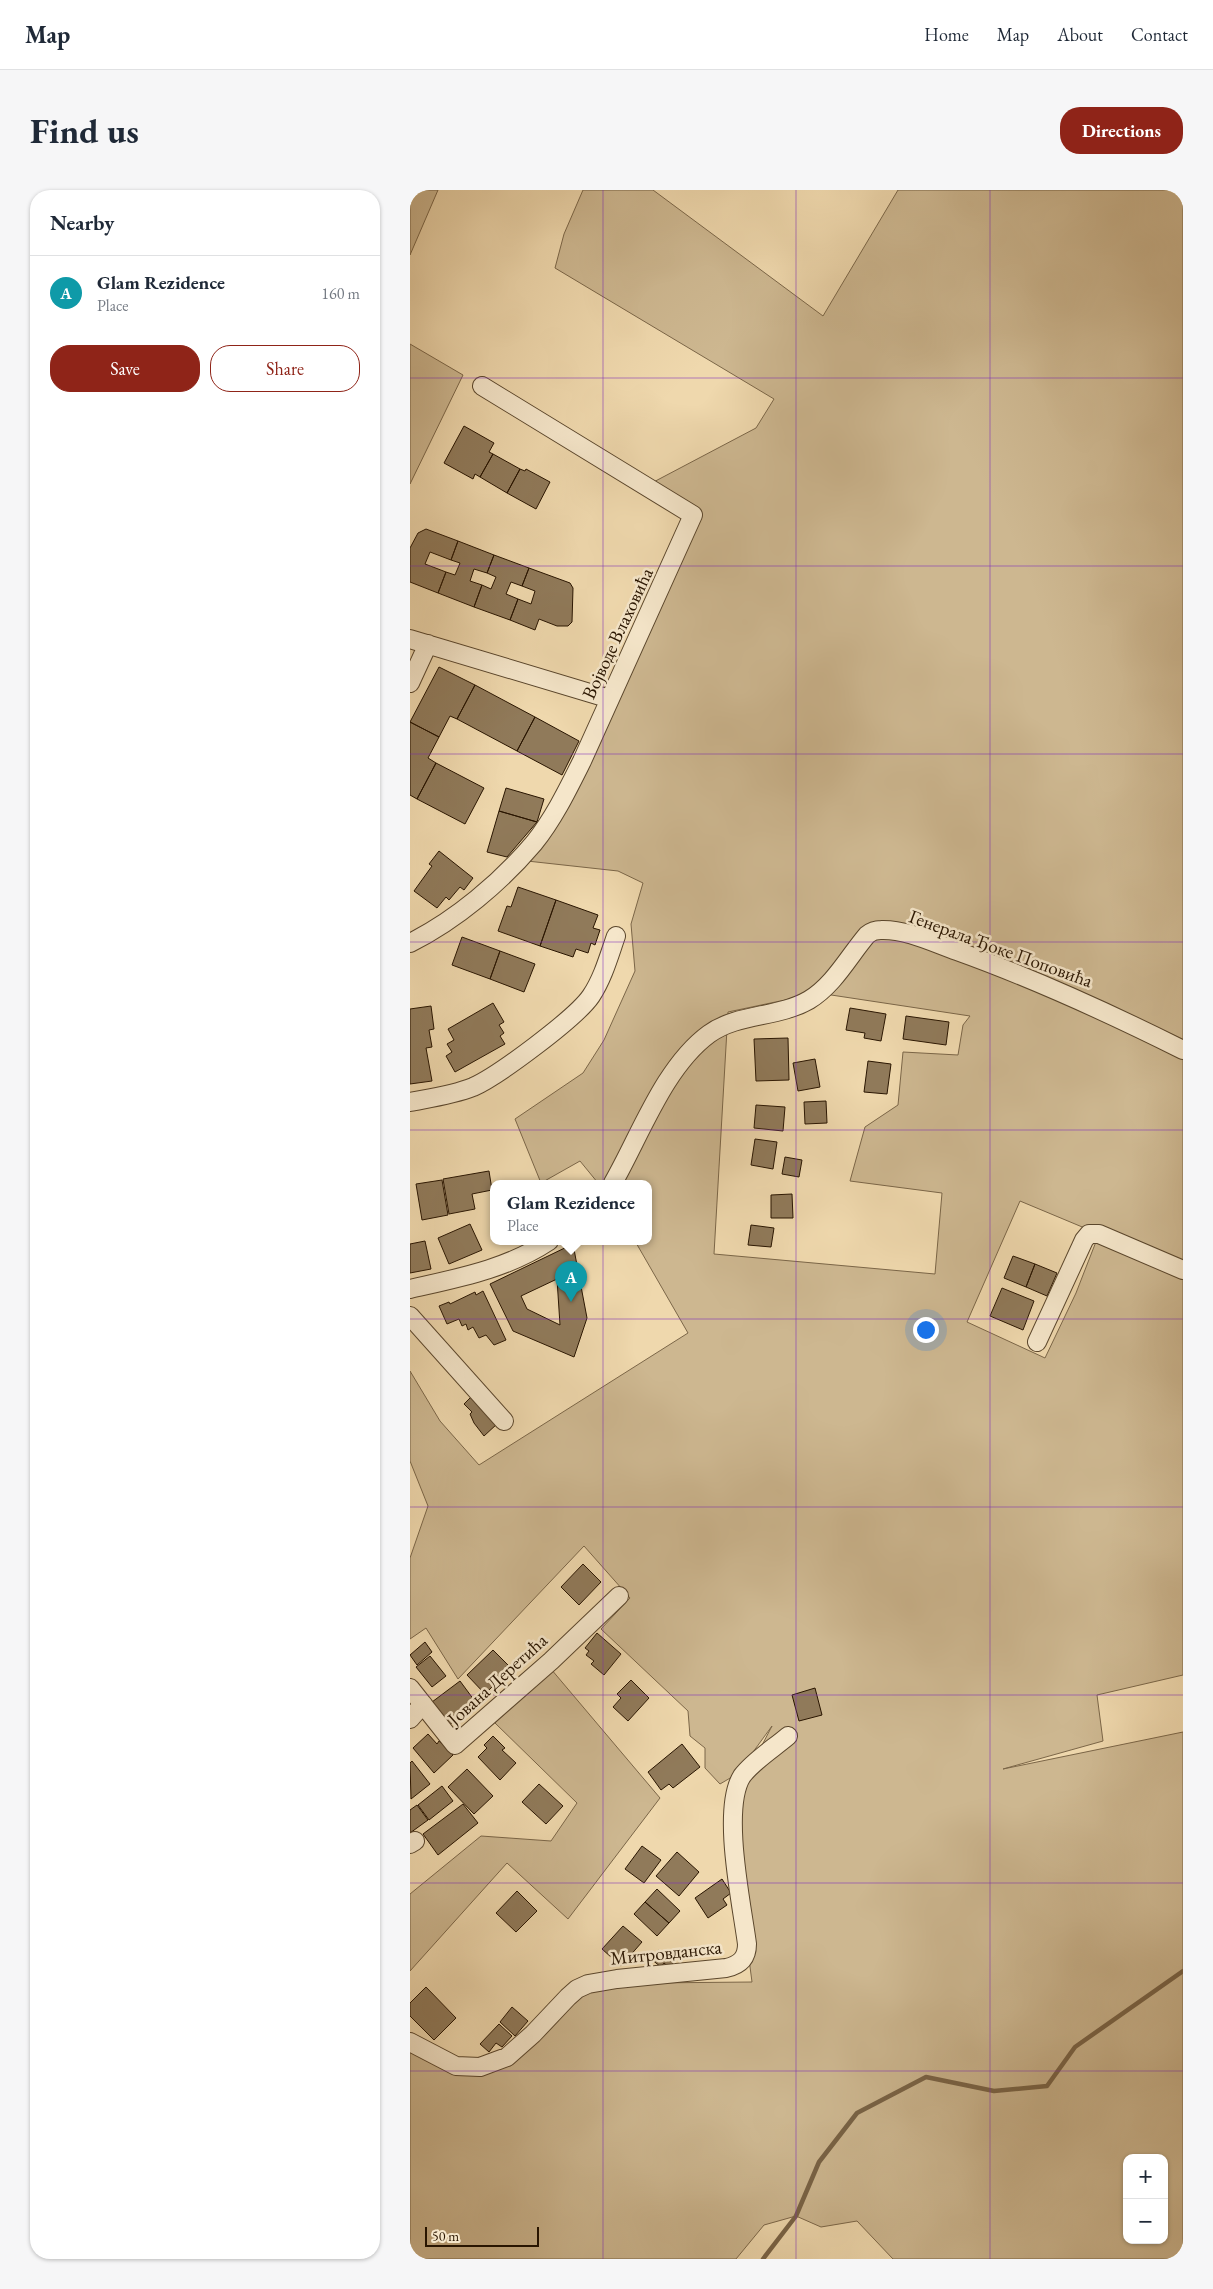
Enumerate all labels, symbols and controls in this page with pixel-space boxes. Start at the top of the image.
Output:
text: Map [25,19,70,50]
text: Home [924,23,969,46]
text: Map [997,23,1029,46]
text: About [1057,23,1103,46]
text: Contact [1131,23,1188,46]
button: Directions [1060,107,1183,154]
text: Find us [30,108,139,153]
text: Nearby [50,209,114,236]
text: Glam Rezidence [97,270,225,295]
text: A [60,283,72,304]
text: 160 m [321,283,360,304]
text: Place [97,295,129,316]
button: Save [50,345,200,392]
button: Share [210,345,360,392]
street label: Војводе Влаховића [576,563,659,703]
street label: Генерала Ђоке Поповића [906,904,1096,993]
popup [490,1180,652,1245]
text: Glam Rezidence [507,1190,635,1215]
text: Place [507,1215,538,1236]
pin: A [555,1261,587,1302]
your location [913,1317,939,1343]
street label: Јована Деретића [441,1628,553,1732]
street label: Митровданска [609,1934,723,1971]
map controls [1123,2154,1168,2244]
button: + [1123,2154,1168,2199]
button: − [1123,2199,1168,2244]
scale bar [425,2224,539,2247]
text: 50 m [432,2227,459,2245]

